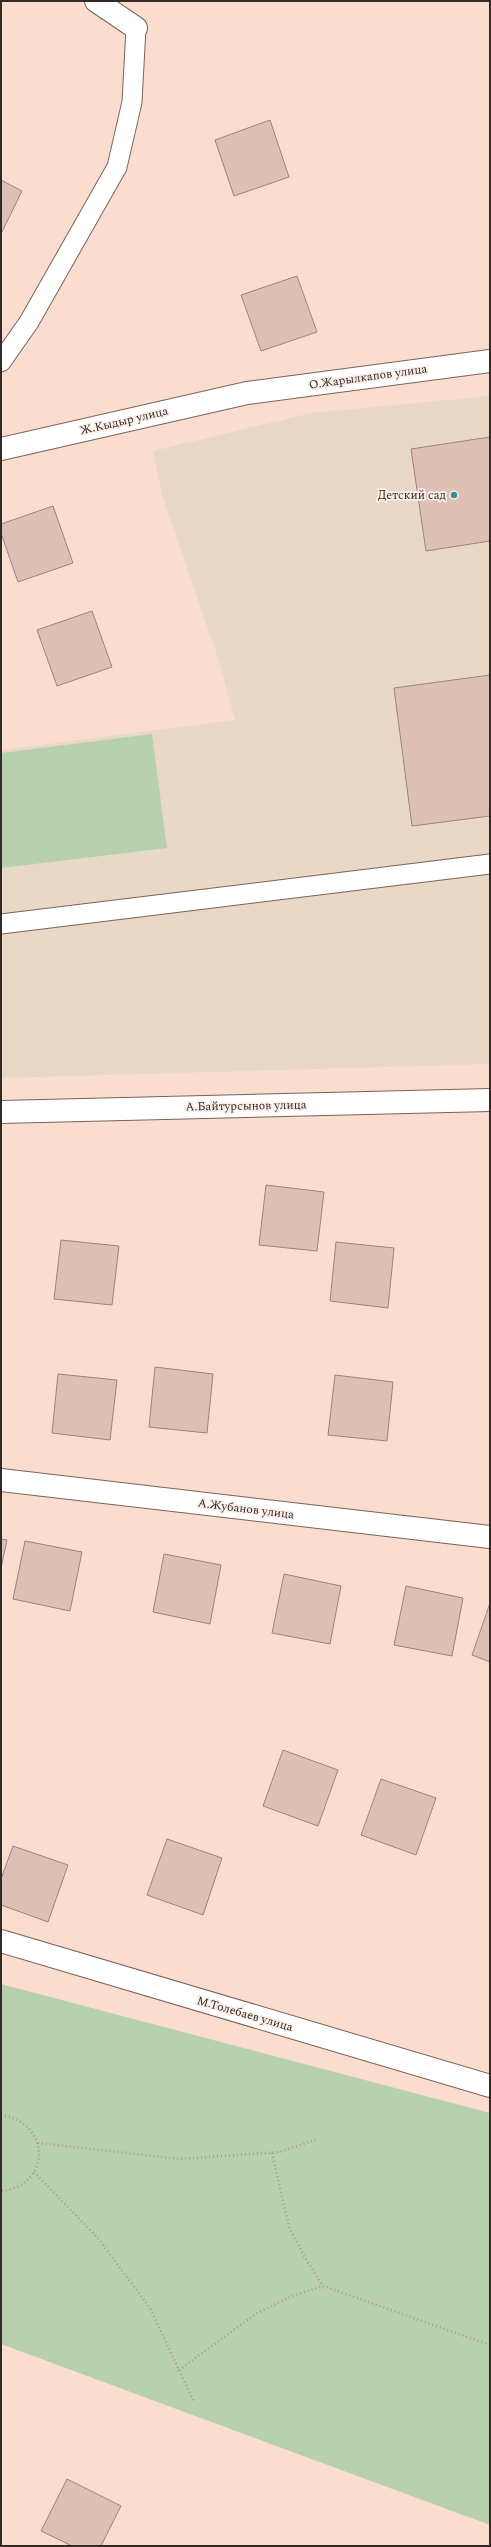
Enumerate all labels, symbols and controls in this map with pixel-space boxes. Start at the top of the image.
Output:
street label: О.Жарылкапов улица [308,359,428,395]
street label: Ж.Кыдыр улица [78,402,170,440]
place label: Детский сад [378,486,446,505]
marker: Детский сад [449,490,459,500]
street label: А.Байтурсынов улица [185,1095,307,1117]
street label: А.Жубанов улица [197,1494,295,1524]
street label: М.Толебаев улица [195,1991,295,2037]

